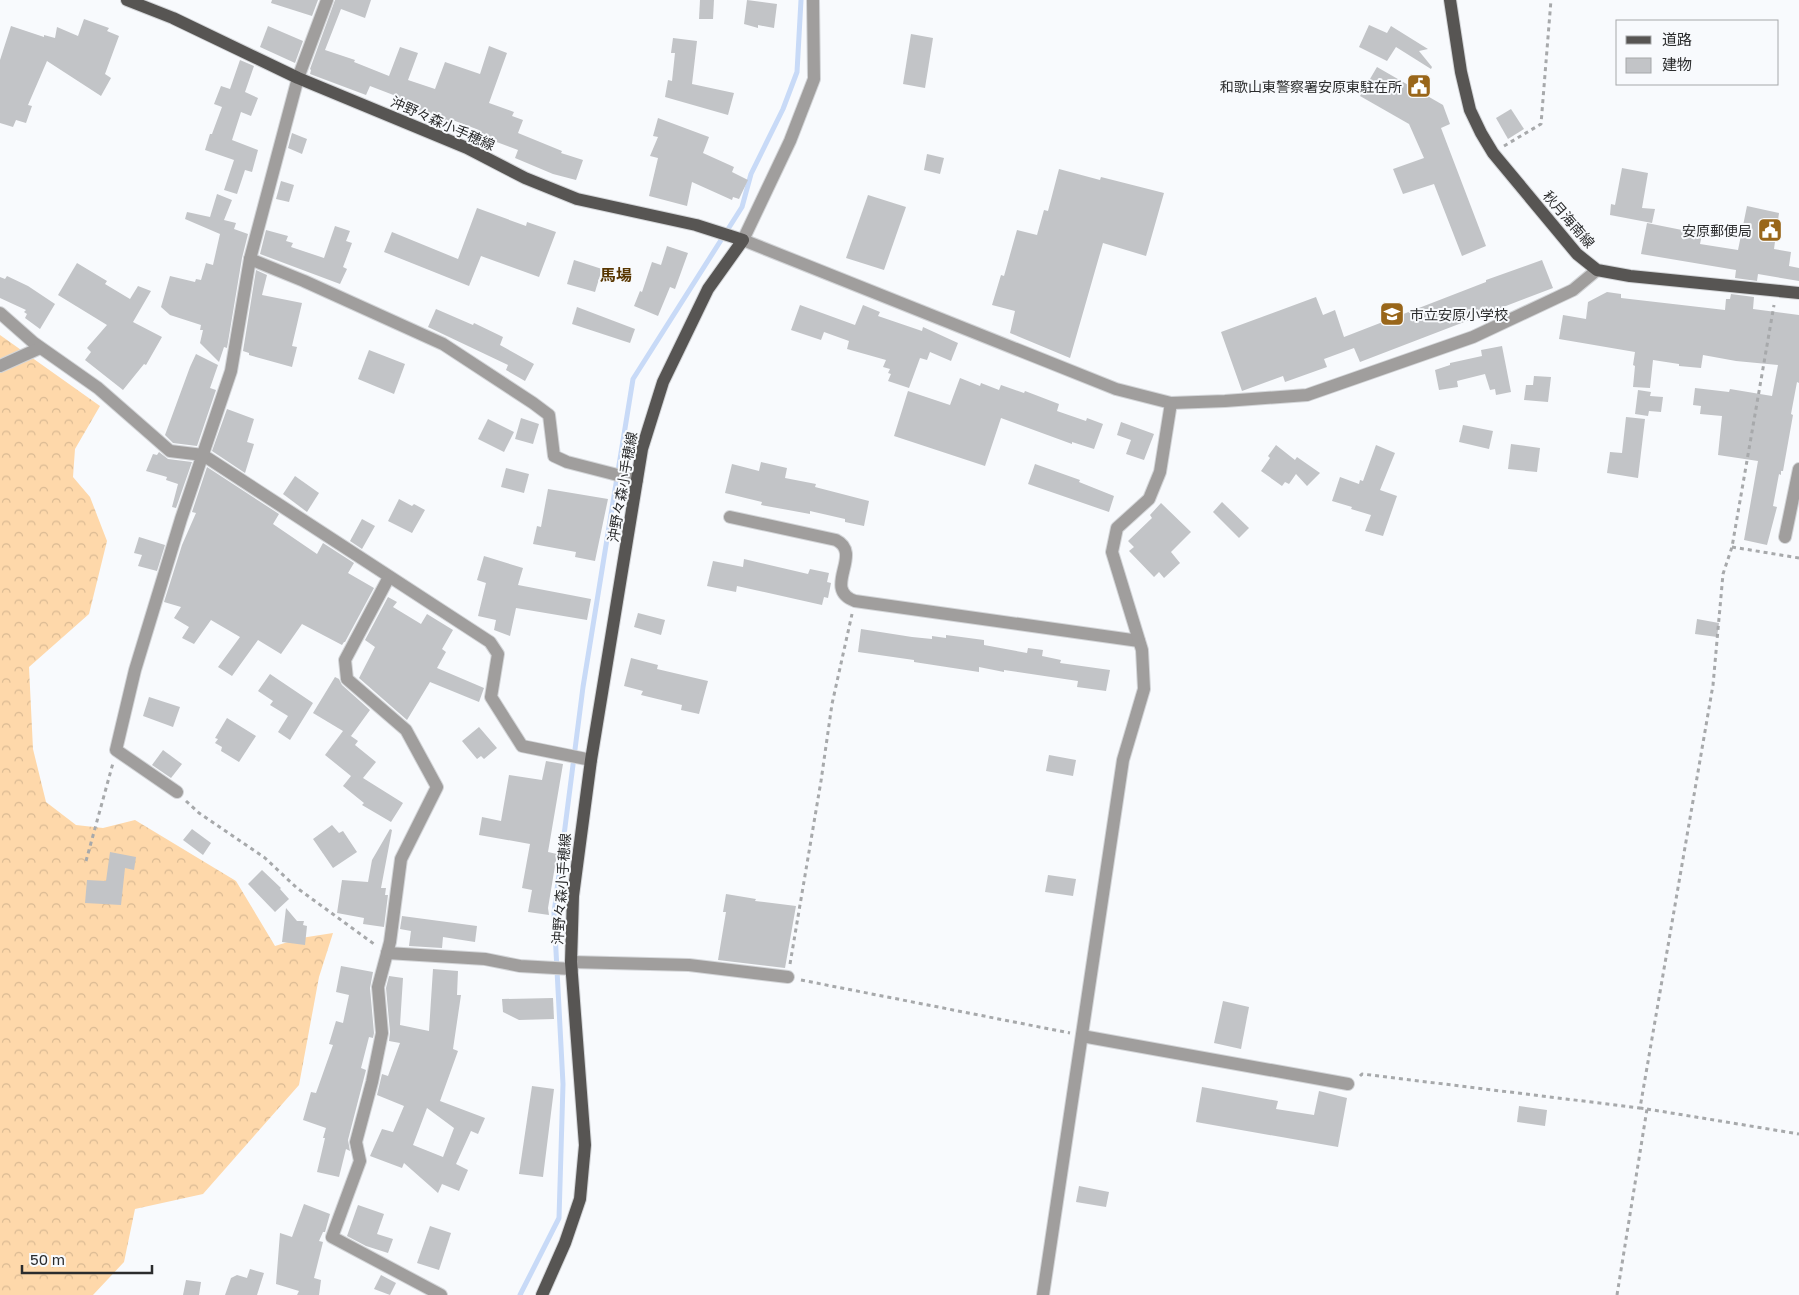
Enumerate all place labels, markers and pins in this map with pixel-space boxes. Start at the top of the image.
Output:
public building icon: 和歌山東警察署安原東駐在所 [1406,73,1432,99]
place label: 和歌山東警察署安原東駐在所 [1220,78,1402,95]
public building icon: 安原郵便局 [1757,217,1783,243]
place label: 安原郵便局 [1682,222,1752,239]
school or university icon: 市立安原小学校 [1379,301,1405,327]
place label: 市立安原小学校 [1410,306,1508,323]

